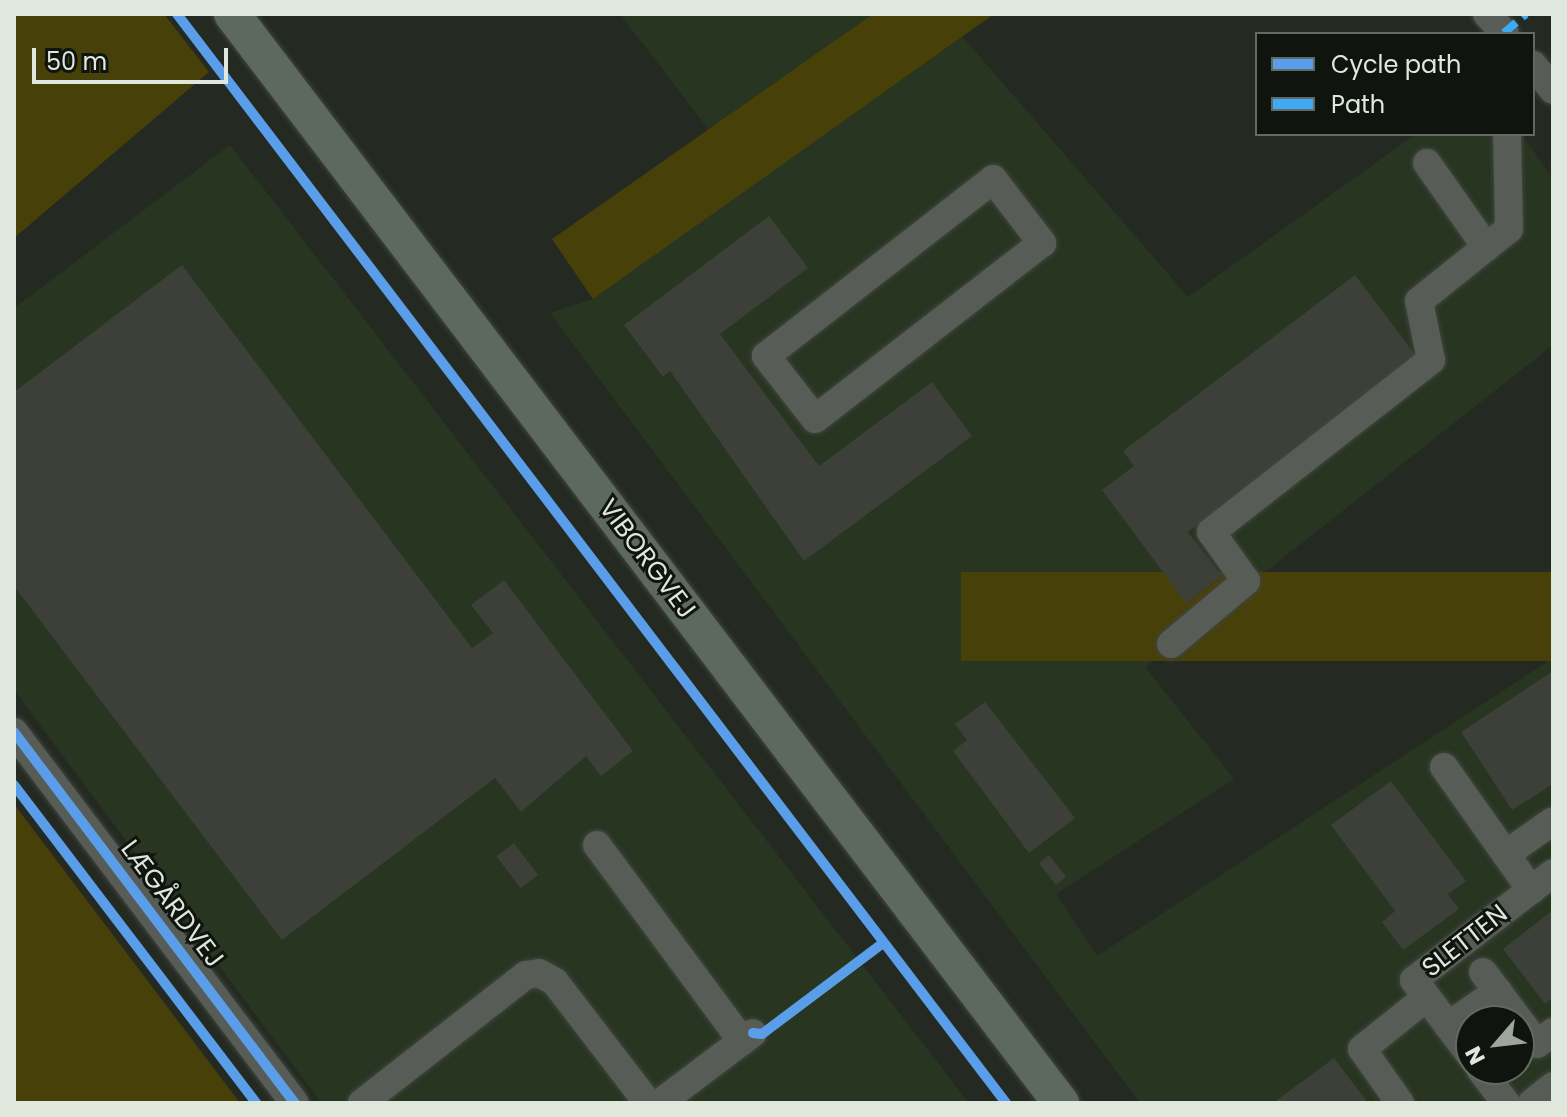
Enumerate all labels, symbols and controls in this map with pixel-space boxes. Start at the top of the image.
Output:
scale bar [36,32,232,82]
legend [1255,32,1535,136]
text: 50 m [46,45,107,78]
text: Cycle path [1331,48,1461,81]
text: Path [1331,88,1385,121]
street label: VIBORGVEJ [592,493,702,625]
street label: LÆGÅRDVEJ [114,834,230,974]
street label: SLETTEN [1416,898,1514,984]
north arrow [1455,1005,1535,1085]
text: N [1458,1041,1493,1070]

